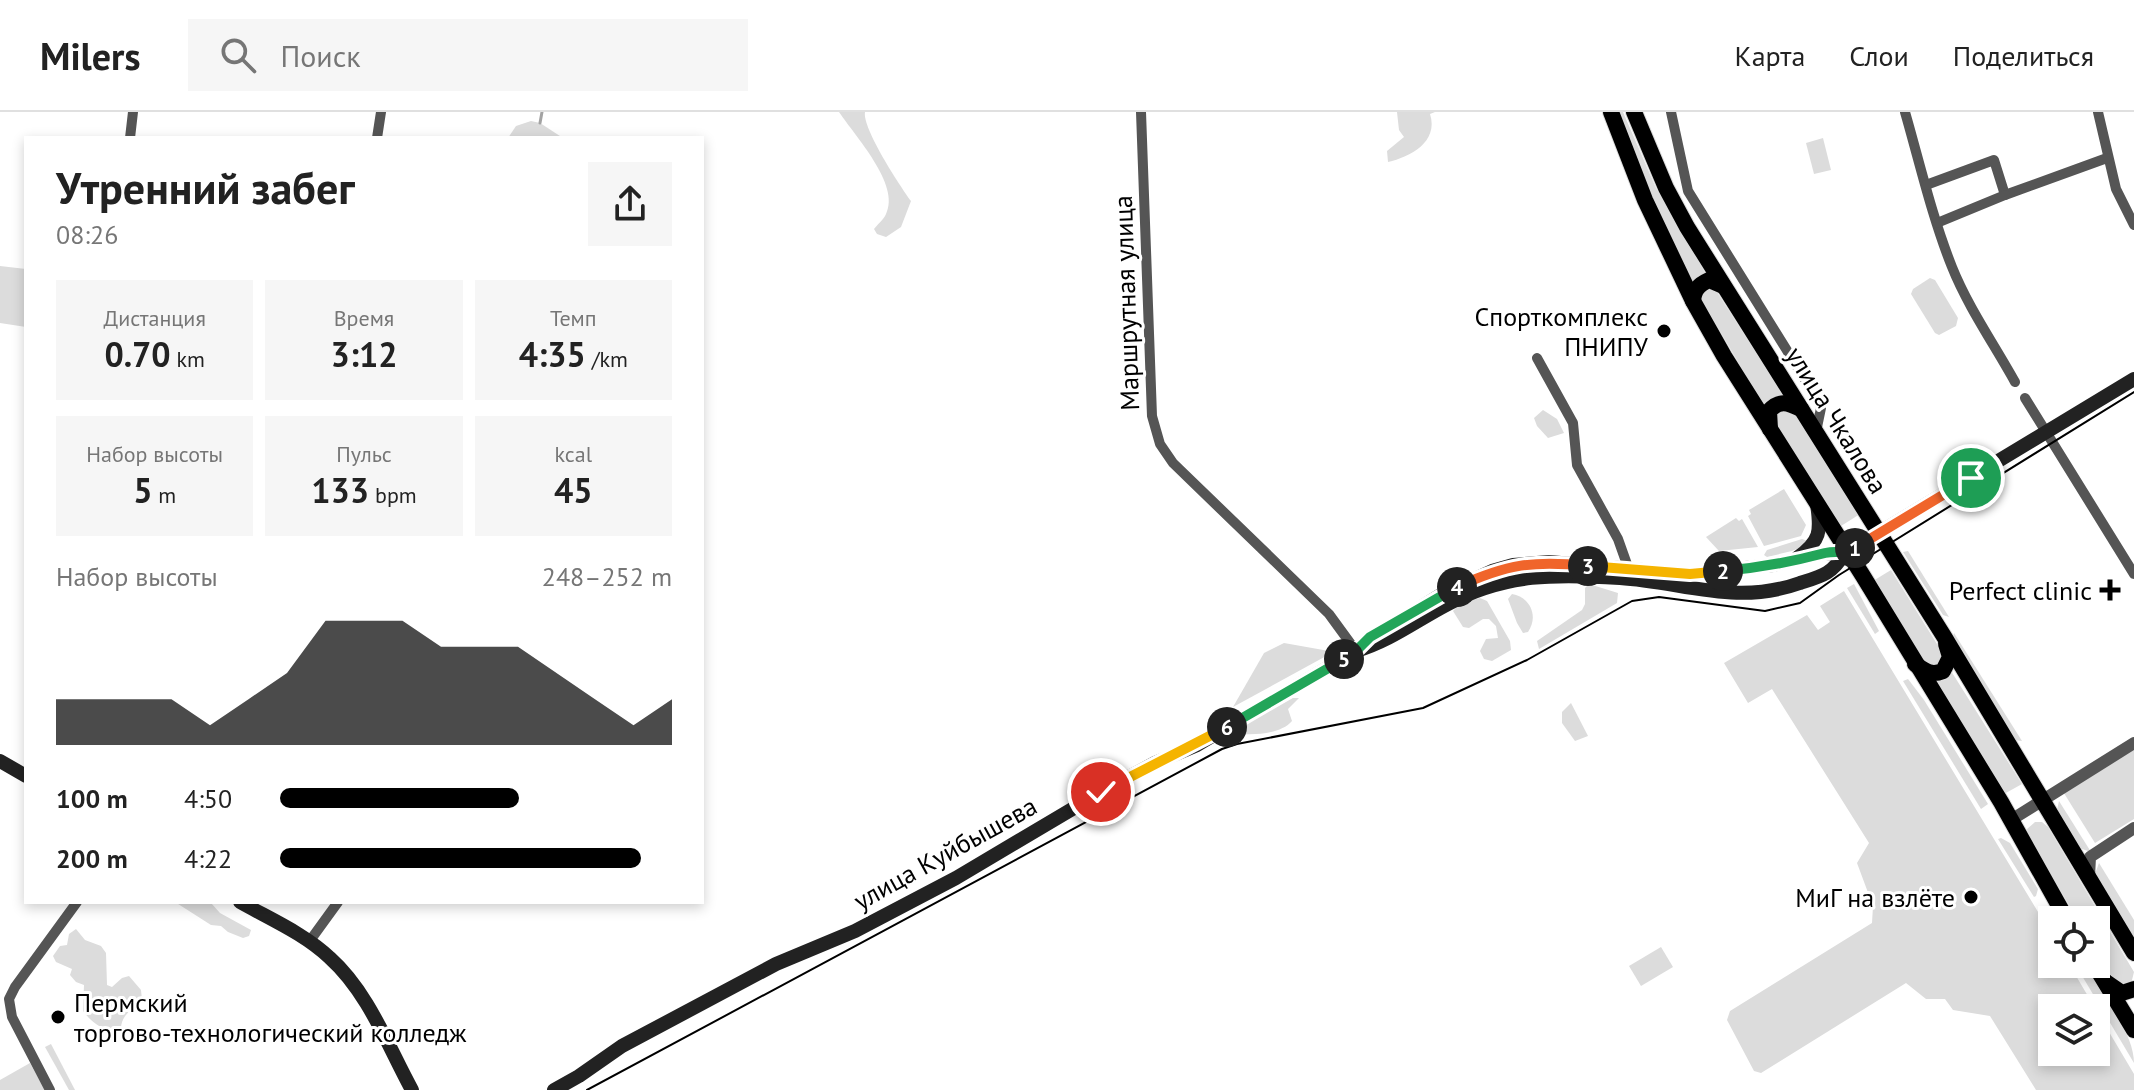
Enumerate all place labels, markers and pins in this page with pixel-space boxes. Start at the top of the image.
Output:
place label: Спорткомплекс ПНИПУ [1474,300,1649,363]
marker: Спорткомплекс ПНИПУ [1655,322,1673,340]
pin [1937,444,2005,512]
pin: 1 [1835,528,1875,568]
pin: 3 [1568,546,1608,586]
pin: 2 [1703,551,1743,591]
pin: 4 [1437,567,1477,607]
place label: Perfect clinic [1949,574,2092,607]
marker: Perfect clinic [2099,579,2121,601]
pin: 5 [1324,639,1364,679]
pin: 6 [1207,707,1247,747]
pin [1067,758,1135,826]
place label: МиГ на взлёте [1795,881,1955,914]
marker: МиГ на взлёте [1962,888,1980,906]
place label: Пермский торгово-технологический колледж [74,986,467,1049]
marker: Пермский торгово-технологический колледж [49,1008,67,1026]

